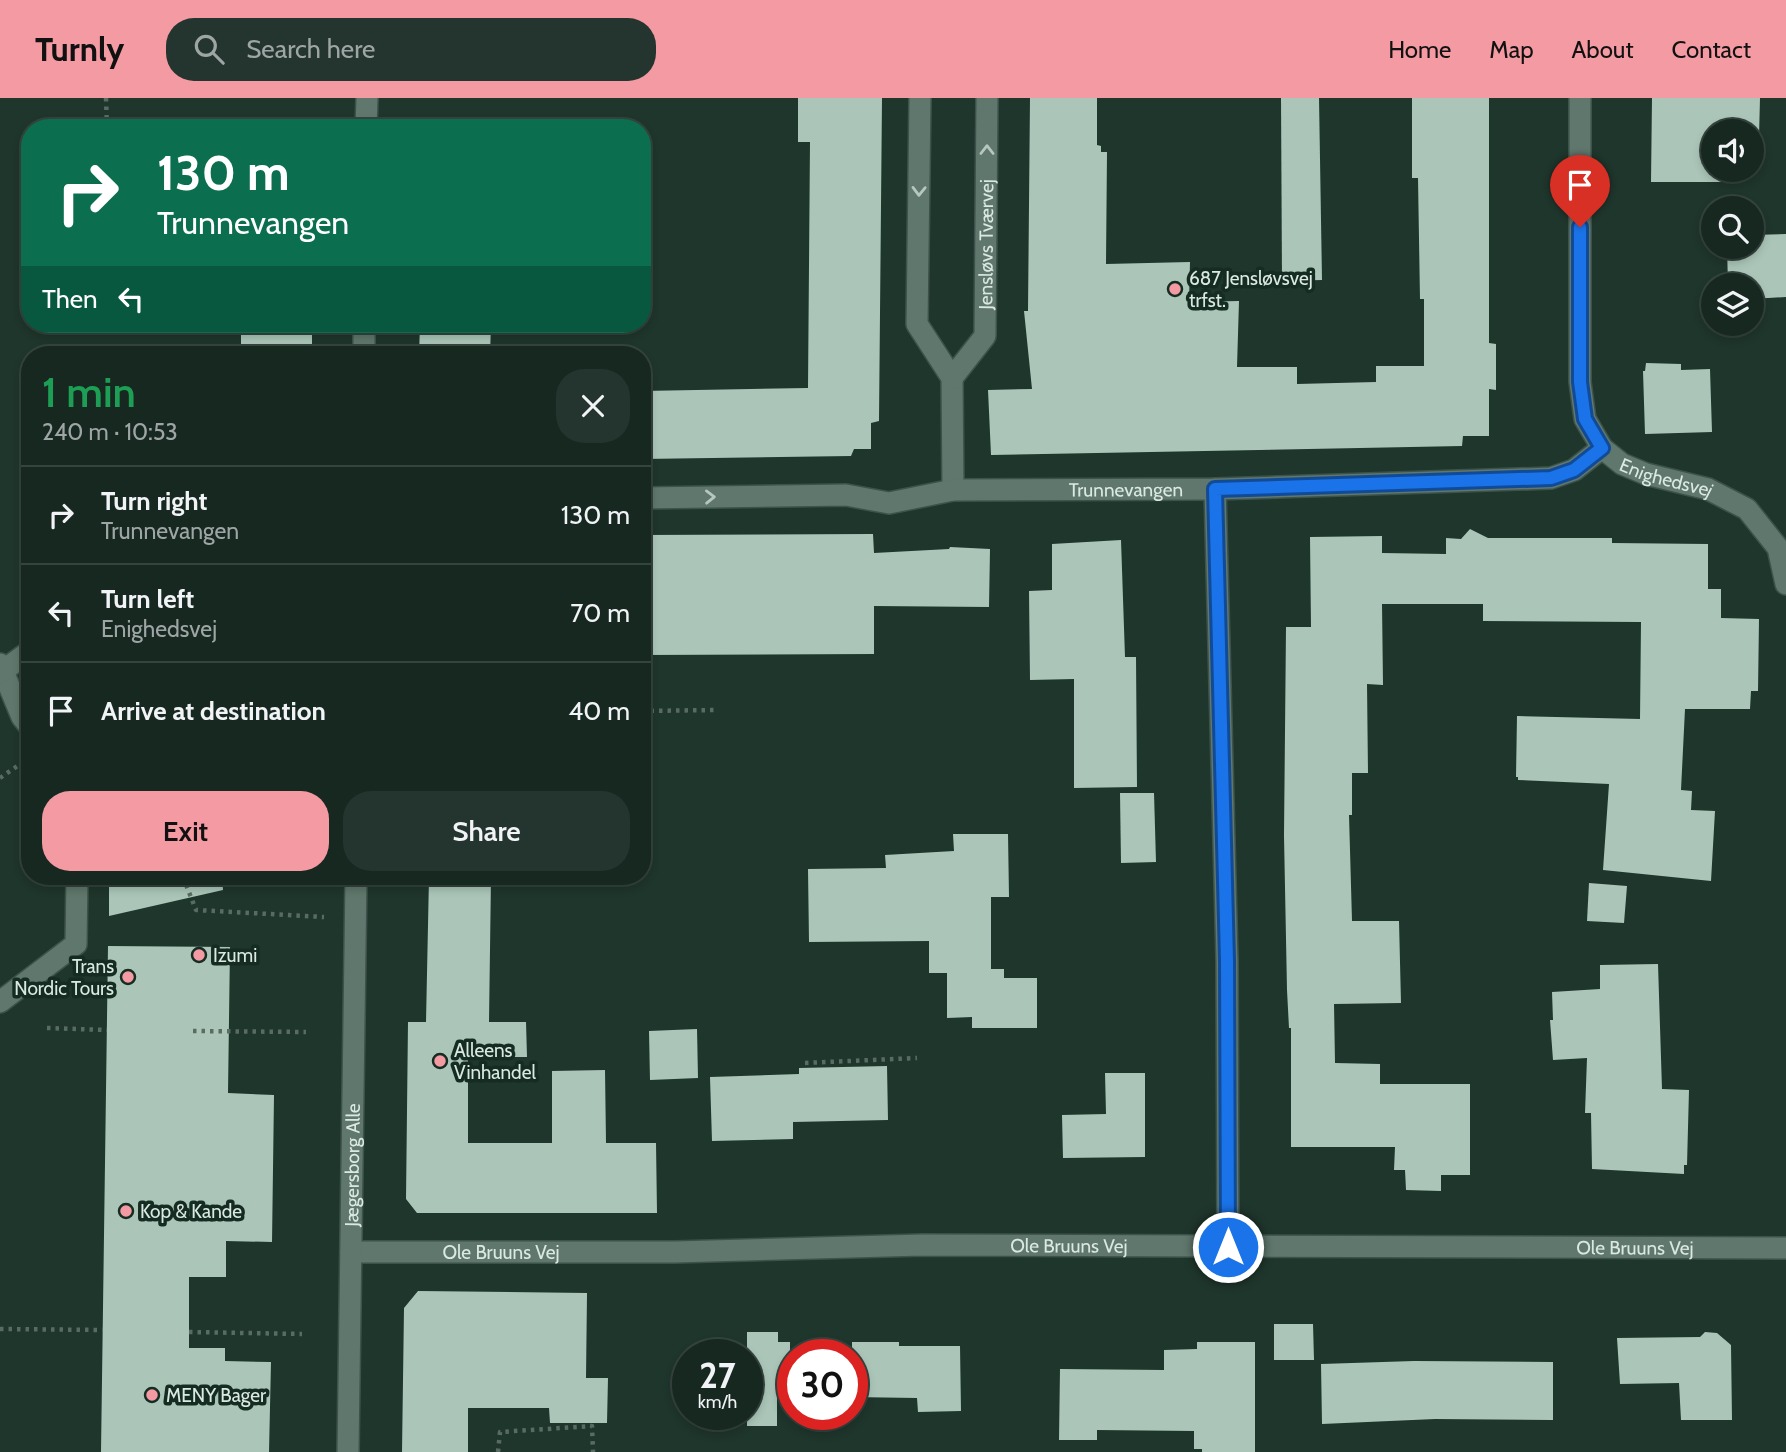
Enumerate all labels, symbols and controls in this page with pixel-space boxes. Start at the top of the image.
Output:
search box [166,18,656,81]
text: Turnly [35,29,124,69]
icon: search [190,30,228,68]
text: Search here [246,33,375,65]
text: Home [1388,35,1451,64]
text: Map [1489,35,1534,64]
text: About [1572,35,1634,64]
text: Contact [1672,35,1751,64]
map controls [1701,119,1764,336]
button: sound [1701,119,1764,182]
text: 130 m [157,143,290,202]
one-way arrow [979,145,995,155]
icon: right [42,147,133,238]
pin [1550,155,1610,227]
icon: arrive [1561,166,1599,204]
street label: Jensløvs Tværvej [974,179,998,311]
one-way arrow [911,186,927,196]
button: search [1701,196,1764,259]
text: Trunnevangen [157,203,349,242]
place label: 687 Jensløvsvej trfst. [1189,267,1313,312]
button: layers [1701,273,1764,336]
icon: left [112,280,150,318]
marker: 687 Jensløvsvej trfst. [1167,281,1183,297]
text: Then [42,283,98,315]
text: 1 min [42,366,136,418]
button: close [556,369,630,443]
text: 240 m · 10:53 [42,418,178,446]
street label: Enighedsvej [1616,453,1717,501]
street label: Trunnevangen [1069,478,1183,501]
text: Turn right [101,485,207,517]
one-way arrow [706,489,716,505]
icon: right [42,496,80,534]
text: 130 m [561,499,630,531]
text: Trunnevangen [101,517,239,545]
text: Turn left [101,583,194,615]
icon: left [42,594,80,632]
text: 70 m [570,597,630,629]
text: Enighedsvej [101,615,217,643]
icon: arrive [42,692,80,730]
text: Arrive at destination [101,695,326,727]
text: 40 m [568,695,630,727]
button: Exit [42,791,329,871]
button: Share [343,791,630,871]
place label: Izumi [213,944,257,967]
marker: Izumi [191,947,207,963]
place label: Trans Nordic Tours [14,955,114,1000]
marker: Trans Nordic Tours [120,969,136,985]
place label: Alleens Vinhandel [454,1039,536,1084]
marker: Alleens Vinhandel [432,1053,448,1069]
street label: Jægersborg Alle [340,1103,364,1228]
place label: Kop & Kande [140,1200,242,1223]
marker: Kop & Kande [118,1203,134,1219]
position arrow [1191,1210,1265,1284]
street label: Ole Bruuns Vej [1010,1234,1128,1257]
street label: Ole Bruuns Vej [1576,1236,1693,1259]
street label: Ole Bruuns Vej [442,1241,560,1264]
speed limit sign: 30 [777,1339,868,1430]
text: 27 [699,1354,736,1397]
place label: MENY Bager [166,1384,266,1407]
marker: MENY Bager [144,1387,160,1403]
text: km/h [698,1391,737,1413]

